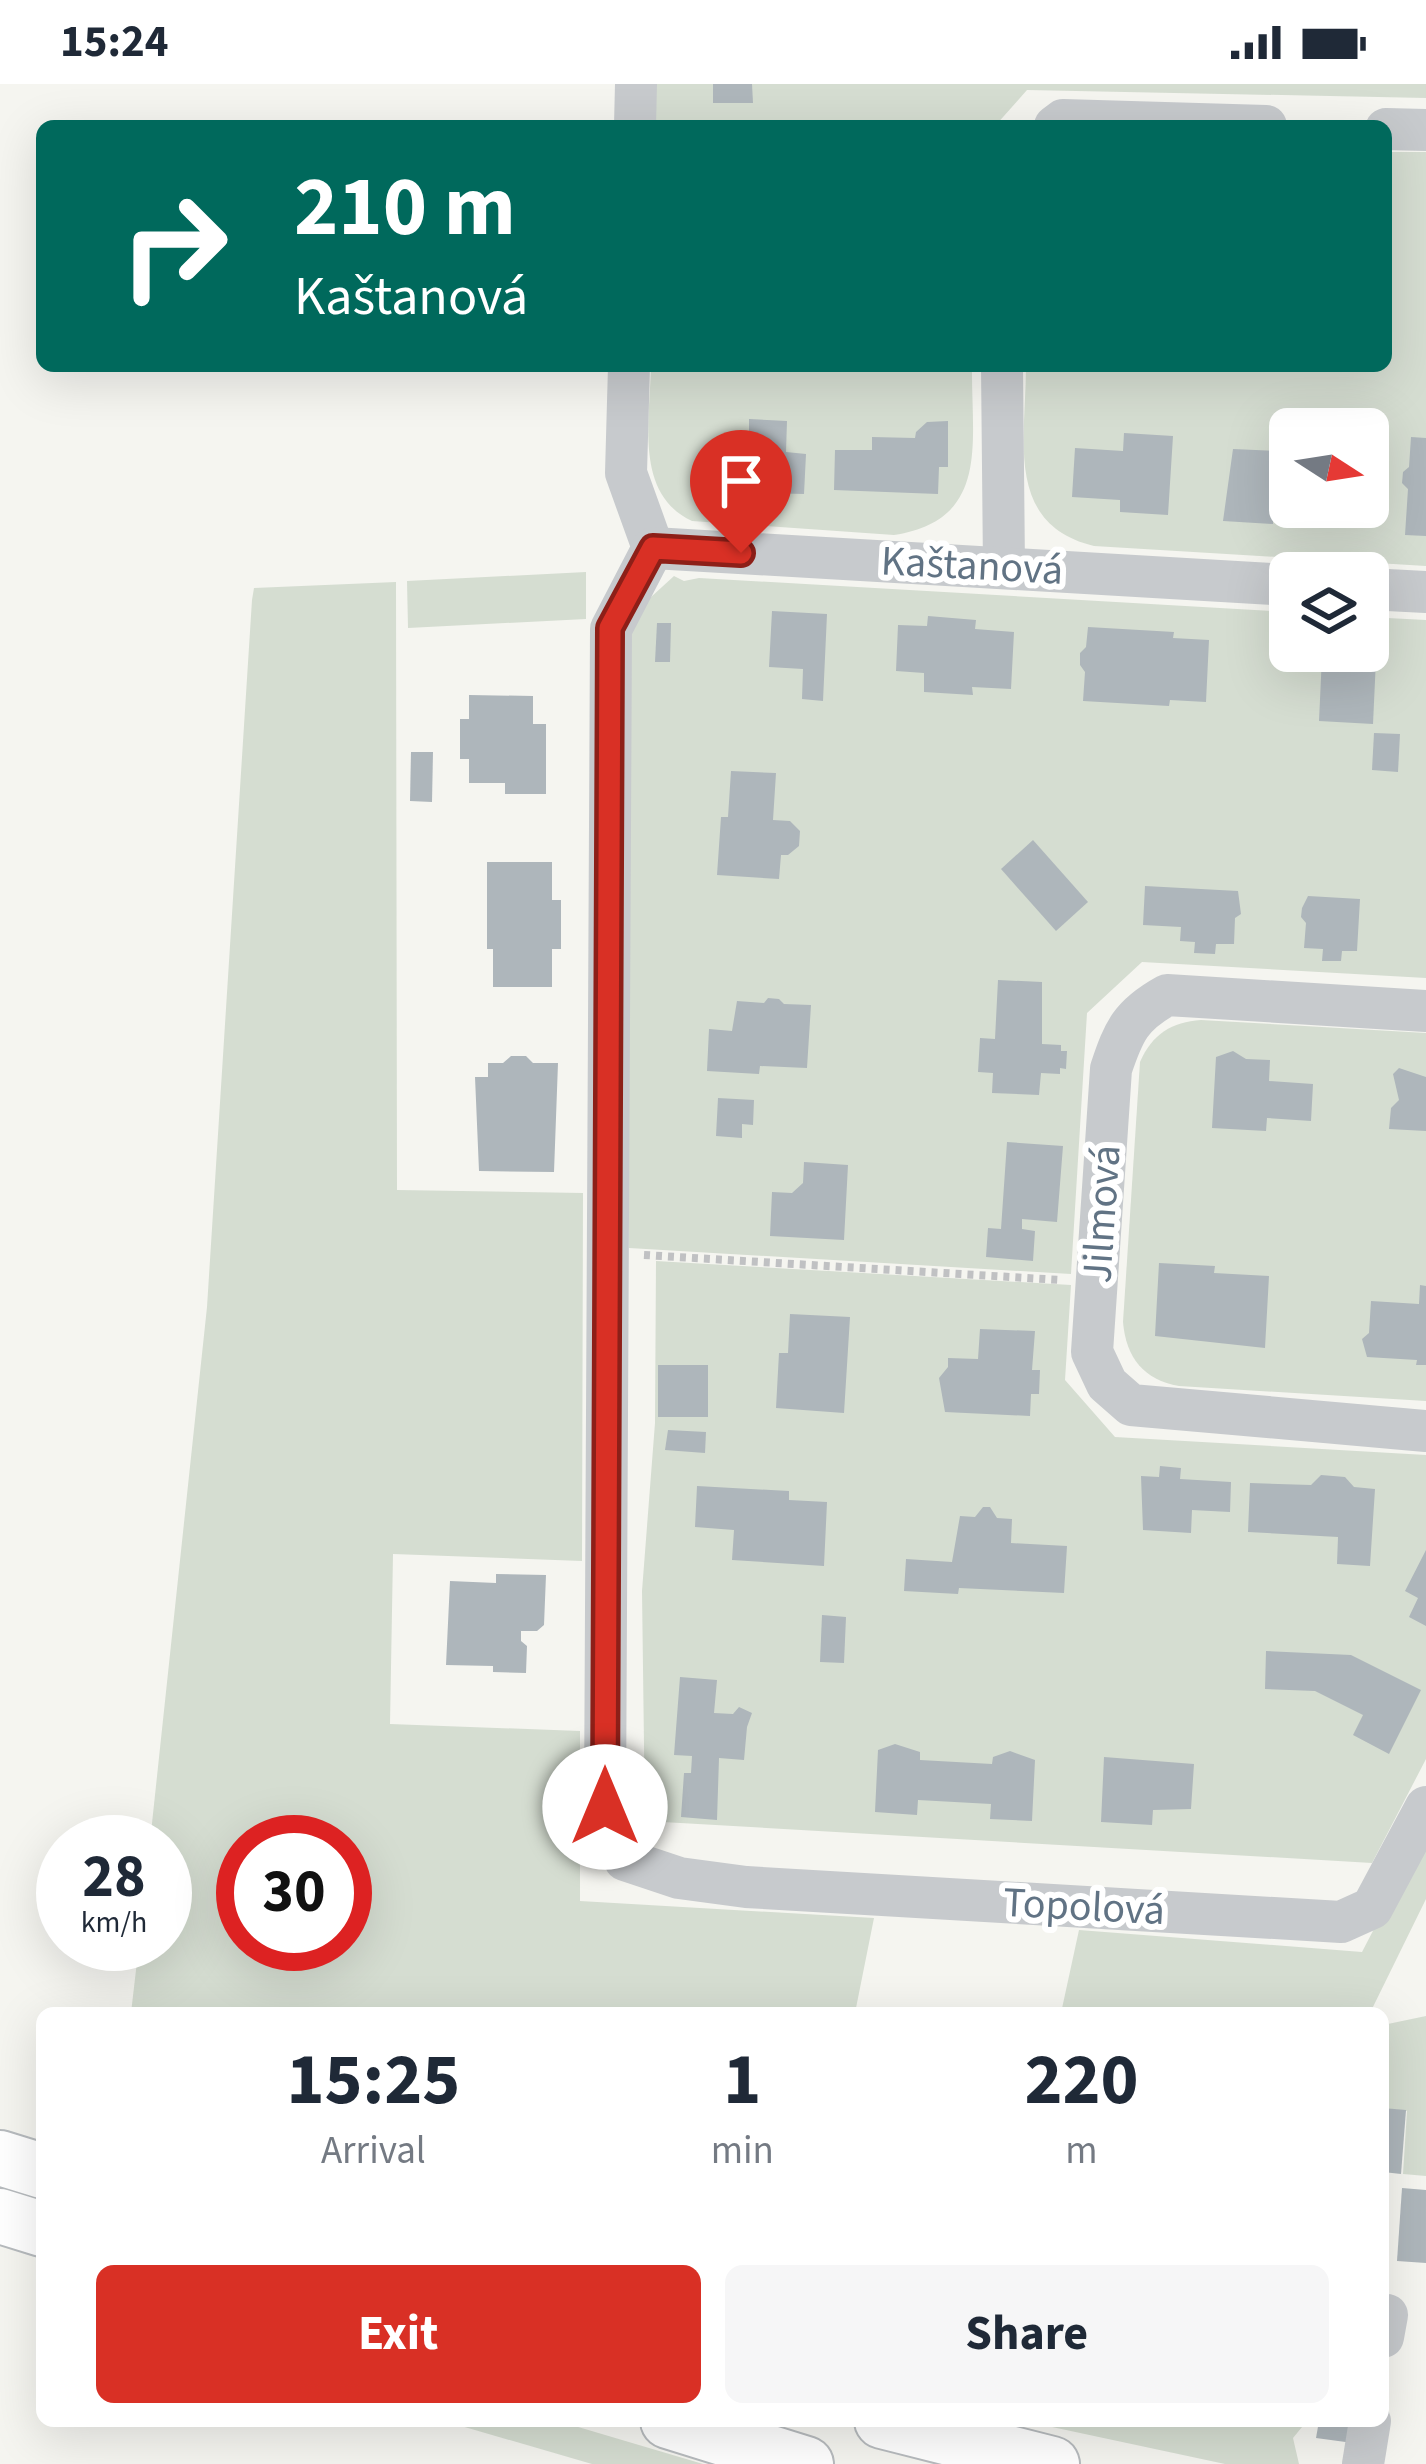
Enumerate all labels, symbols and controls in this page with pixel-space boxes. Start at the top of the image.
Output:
text: 15:24 [60,10,169,74]
text: 210 m [294,148,516,268]
icon: right [96,168,252,324]
text: Kaštanová [294,259,528,336]
north arrow [1269,408,1389,528]
map controls [1269,408,1389,672]
pin [690,430,792,553]
icon: arrive [708,448,774,514]
street label: Kaštanová [879,531,1065,601]
button: layers [1269,552,1389,672]
street label: Jilmová [1067,1143,1137,1285]
position arrow [542,1744,668,1870]
speed limit sign: 30 [216,1815,372,1971]
text: 28 [82,1835,146,1920]
street label: Topolová [1002,1873,1166,1941]
text: km/h [81,1901,147,1944]
text: 15:25 [287,2029,460,2132]
text: 1 [723,2029,761,2132]
text: 220 [1024,2029,1139,2132]
text: Arrival [321,2123,426,2179]
text: min [711,2123,774,2179]
text: m [1065,2123,1098,2179]
button: Exit [96,2265,701,2403]
button: Share [725,2265,1329,2403]

